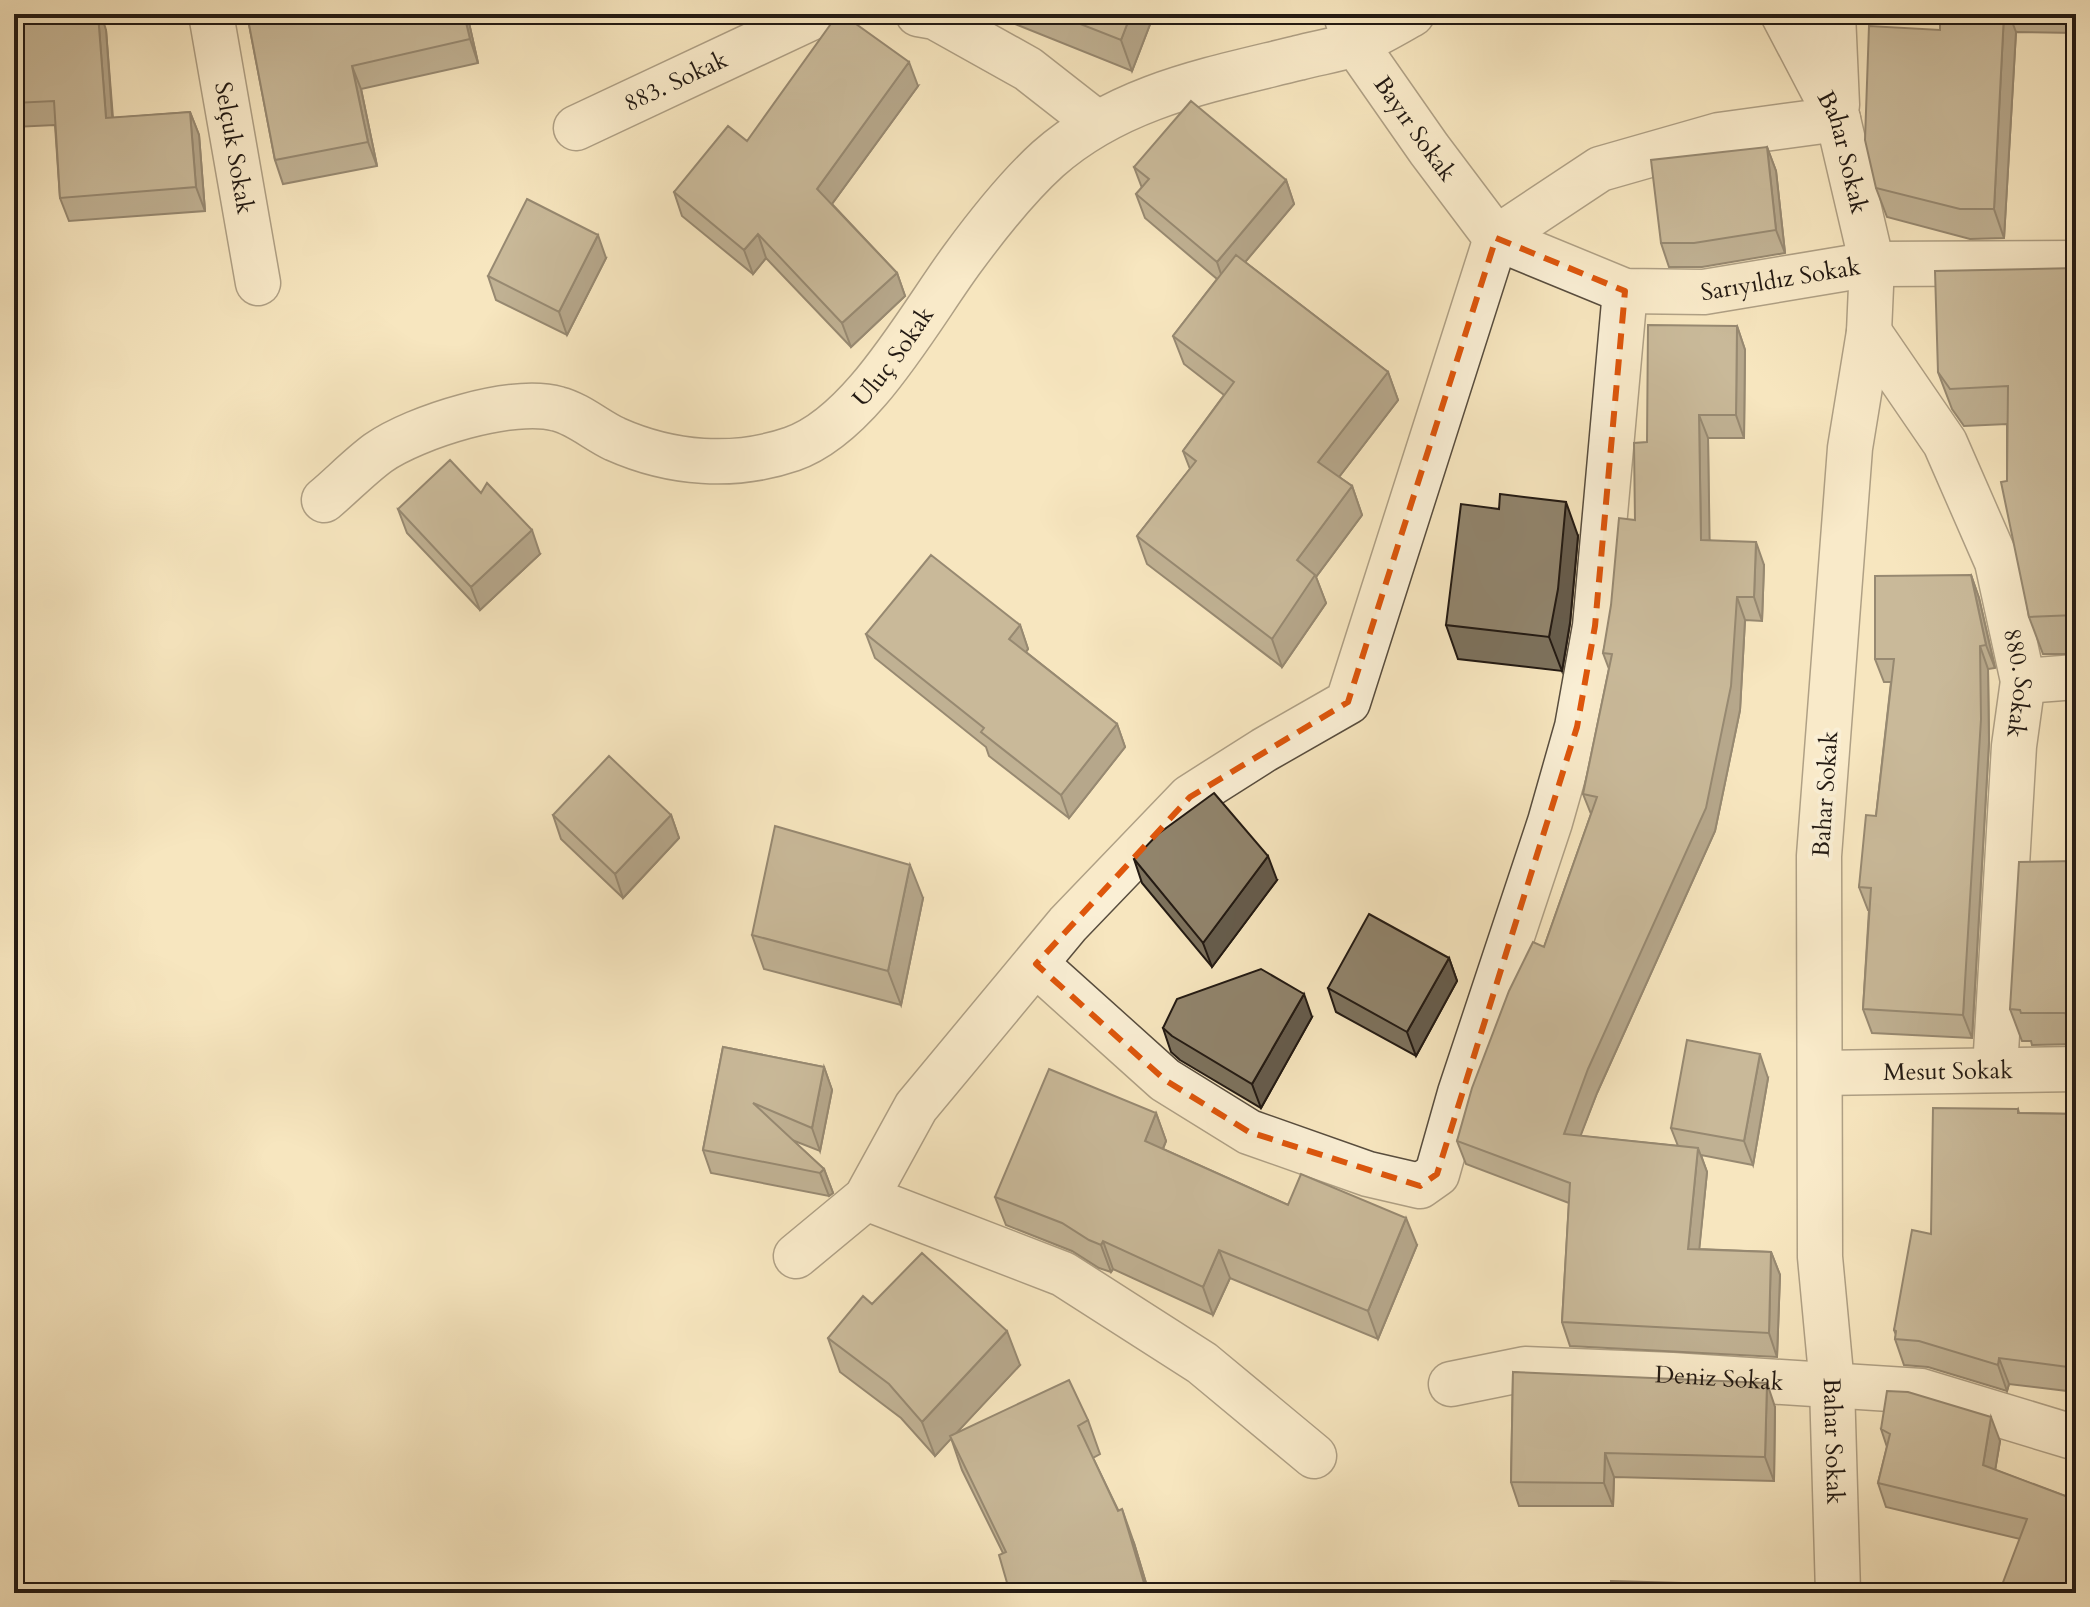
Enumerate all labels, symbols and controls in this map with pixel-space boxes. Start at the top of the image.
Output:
street label: 883. Sokak [619,43,733,120]
street label: Bayır Sokak [1366,69,1464,189]
street label: Selçuk Sokak [206,79,262,217]
street label: Bahar Sokak [1809,85,1876,217]
street label: Sarıyıldız Sokak [1698,250,1863,309]
street label: Uluç Sokak [845,300,942,414]
street label: 880. Sokak [1995,625,2039,740]
street label: Bahar Sokak [1805,730,1846,858]
street label: Mesut Sokak [1883,1054,2013,1089]
street label: Deniz Sokak [1654,1358,1785,1399]
street label: Bahar Sokak [1815,1377,1851,1505]

